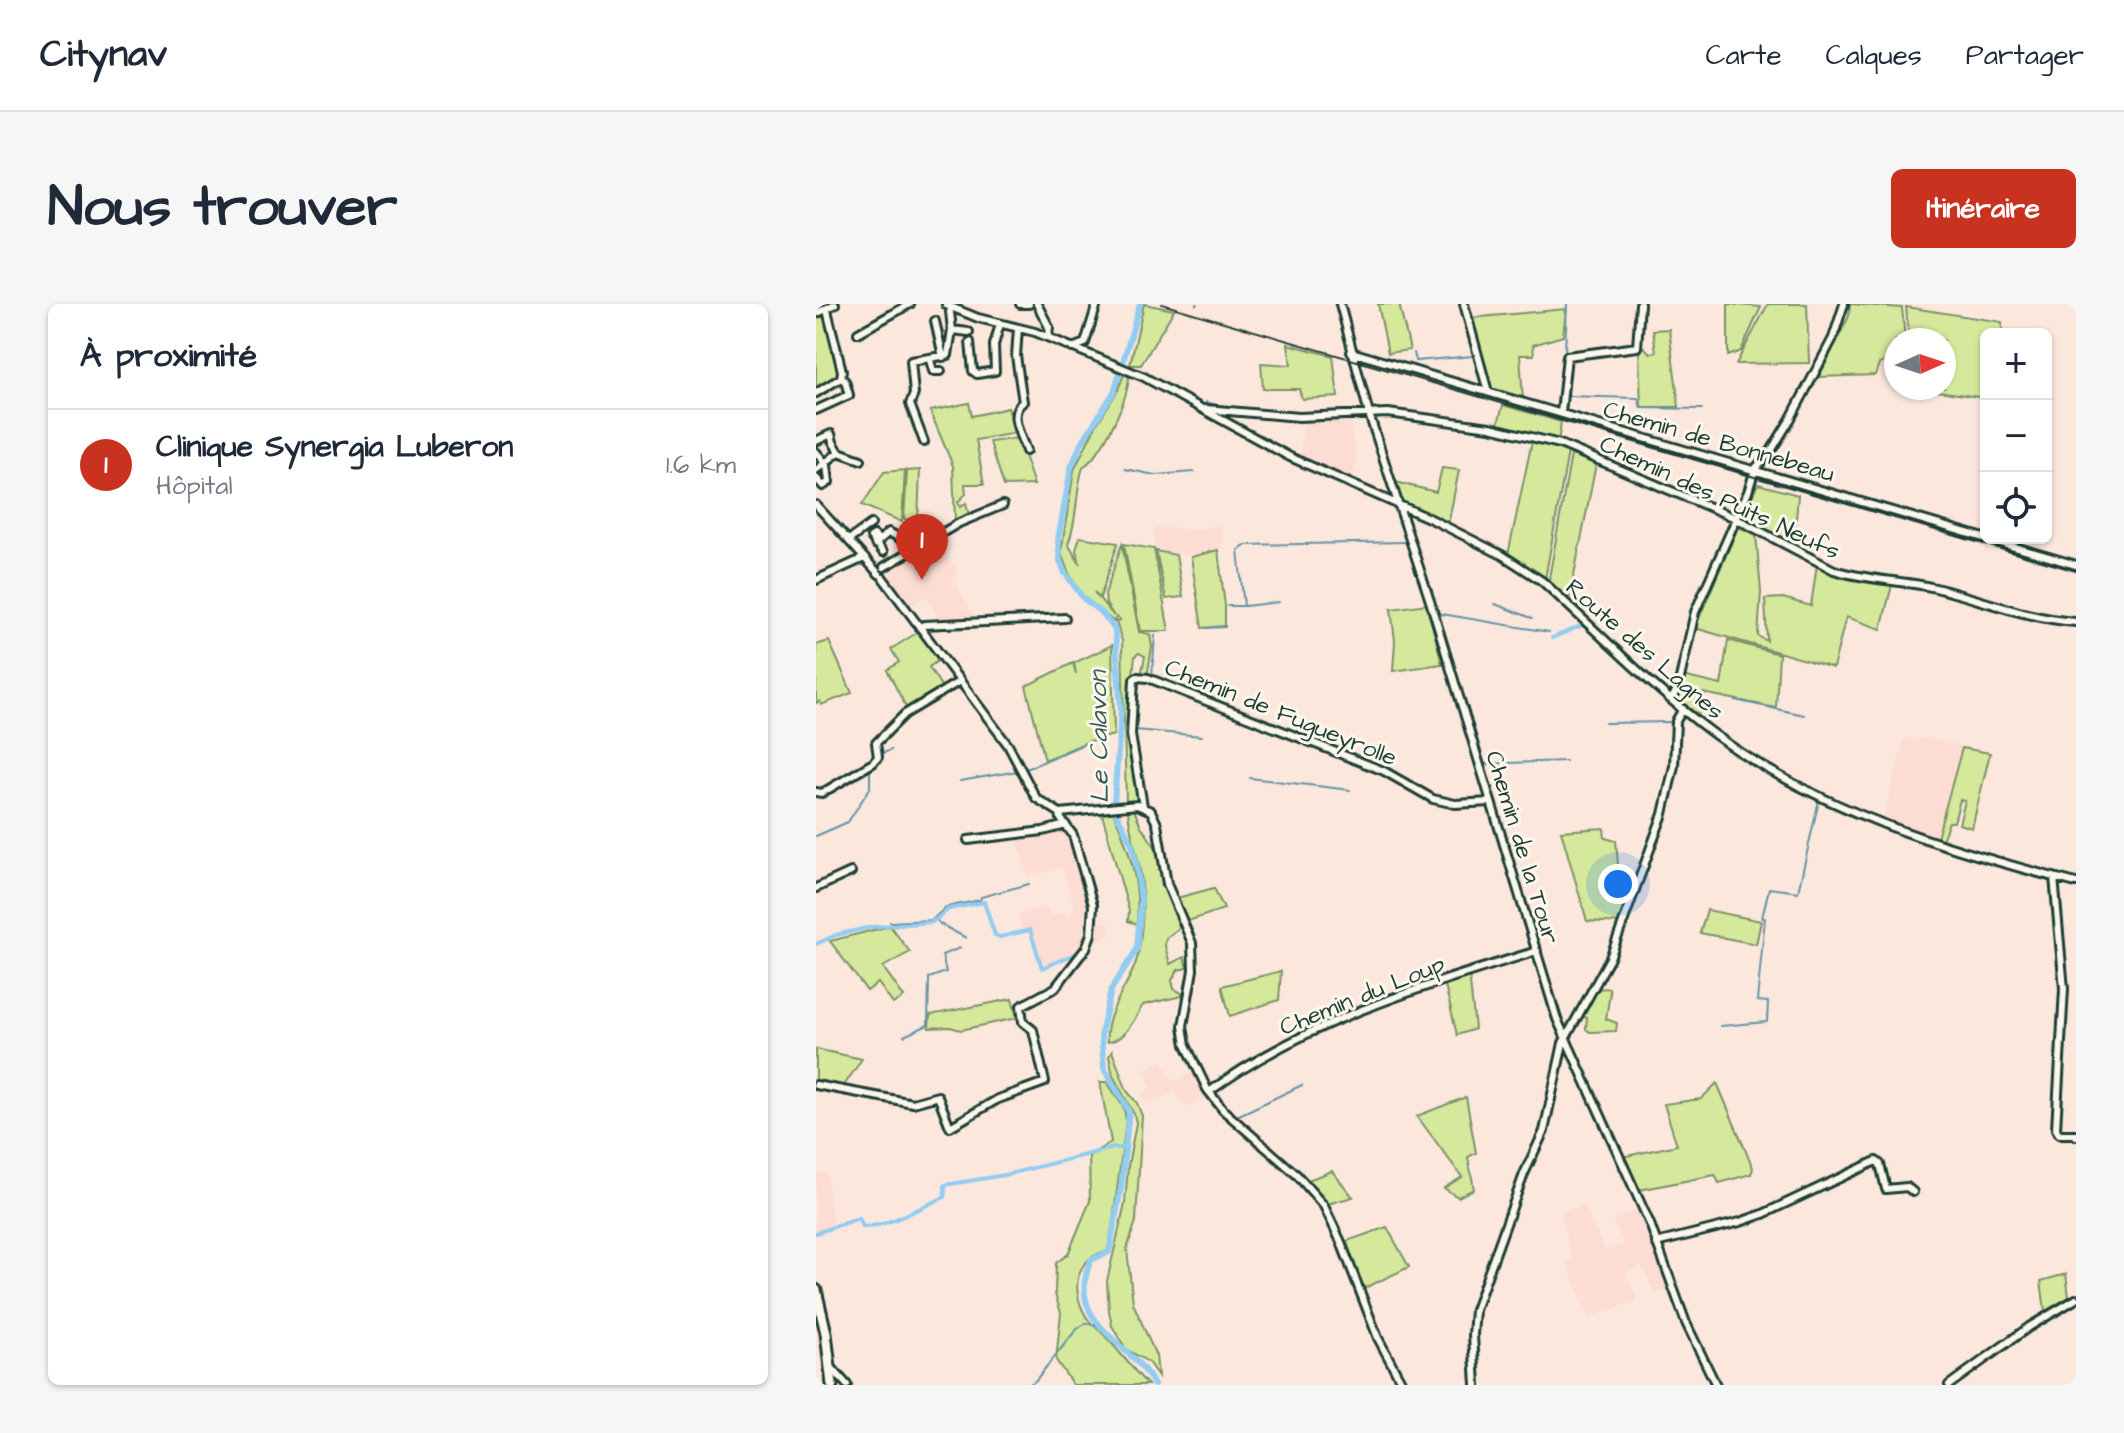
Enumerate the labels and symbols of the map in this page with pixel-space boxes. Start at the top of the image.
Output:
north arrow [1884,328,1956,400]
street label: Chemin de Bonnebeau [1599,393,1838,491]
street label: Chemin des Puits Neufs [1594,427,1845,569]
pin: 1 [896,514,948,580]
street label: Route des Lagnes [1557,571,1731,729]
street label: Chemin de Fugueyrolle [1159,651,1402,776]
water label: Le Calavon [1080,668,1118,804]
street label: Chemin de la Tour [1477,747,1568,948]
your location [1598,864,1638,904]
street label: Chemin du Loup [1275,947,1450,1045]

